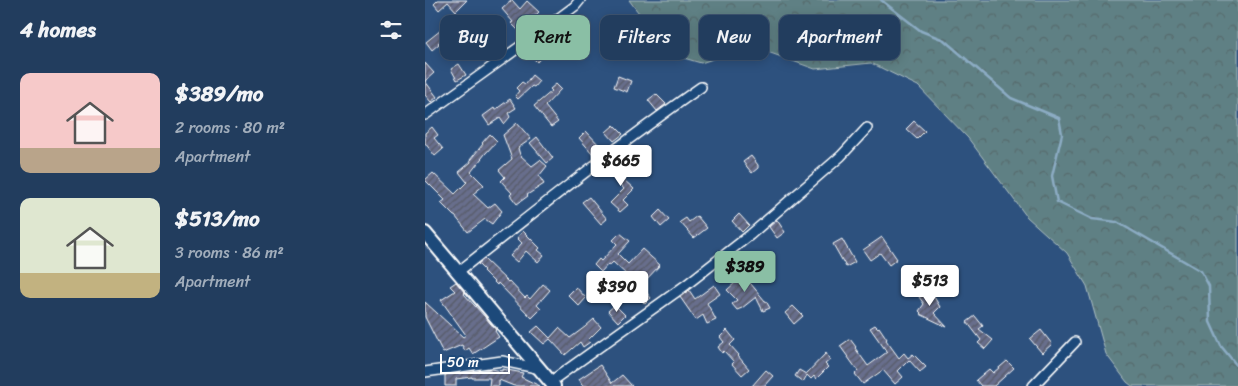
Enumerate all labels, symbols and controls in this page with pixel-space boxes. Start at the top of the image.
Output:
text: 4 homes [20,11,96,49]
chip: Buy [440,15,506,60]
chip: Rent [516,15,590,60]
chip: Filters [600,15,689,60]
chip: New [699,15,769,60]
chip: Apartment [779,15,900,60]
icon: filters [377,16,405,44]
text: $389/mo [175,75,263,113]
icon: home [60,93,120,153]
text: 2 rooms · 80 m² [175,113,285,142]
text: Apartment [175,142,251,171]
pin: $665 [591,144,651,187]
text: $665 [602,146,640,175]
text: $513/mo [175,200,260,238]
icon: home [60,218,120,278]
text: 3 rooms · 86 m² [175,238,284,267]
pin: $389 [715,250,775,293]
text: $389 [725,252,765,281]
pin: $513 [900,264,960,307]
text: $513 [912,266,948,295]
text: Apartment [175,267,251,296]
pin: $390 [587,270,647,313]
text: $390 [597,272,637,301]
text: 50 m [447,350,479,375]
scale bar [440,351,510,374]

